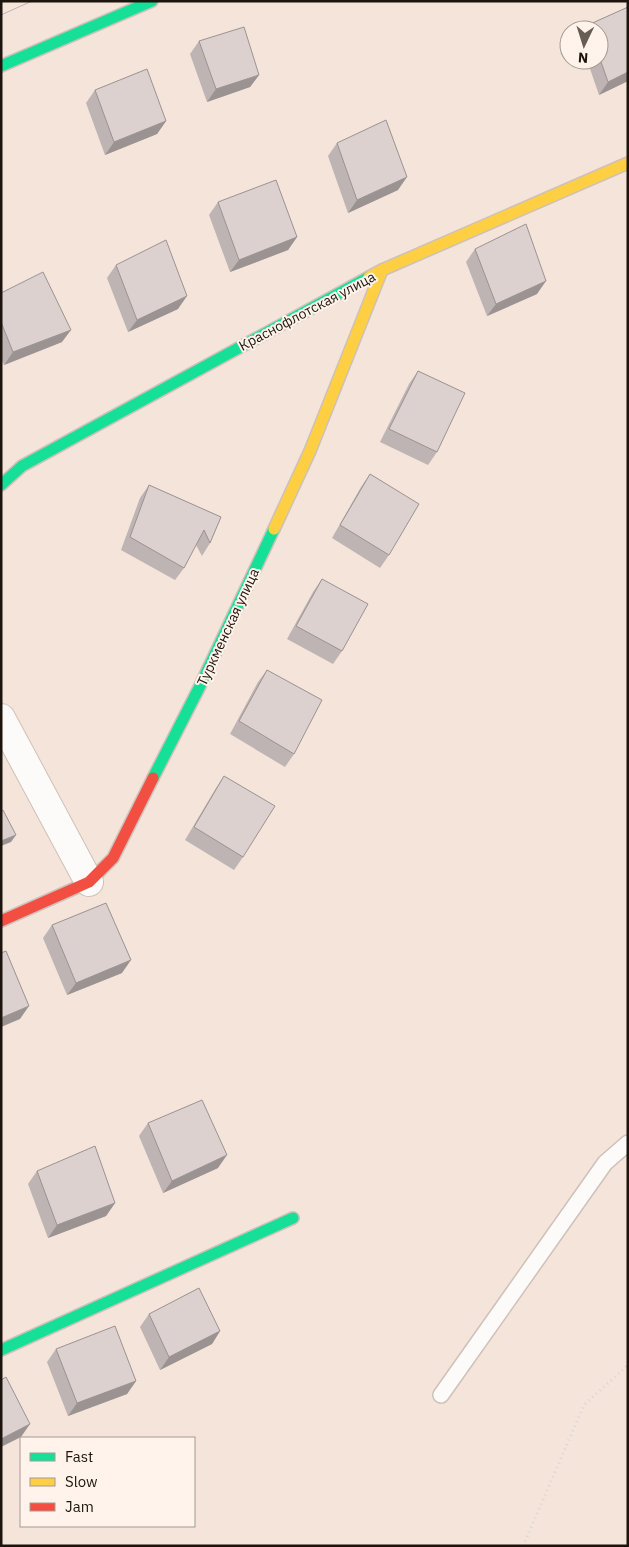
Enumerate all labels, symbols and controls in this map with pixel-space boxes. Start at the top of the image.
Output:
north arrow [559,20,609,70]
text: N [577,49,589,67]
street label: Краснофлотская улица [236,267,379,355]
street label: Туркменская улица [193,565,263,689]
legend [20,1437,195,1527]
text: Fast [65,1447,93,1466]
text: Slow [65,1472,98,1491]
text: Jam [65,1497,94,1516]

